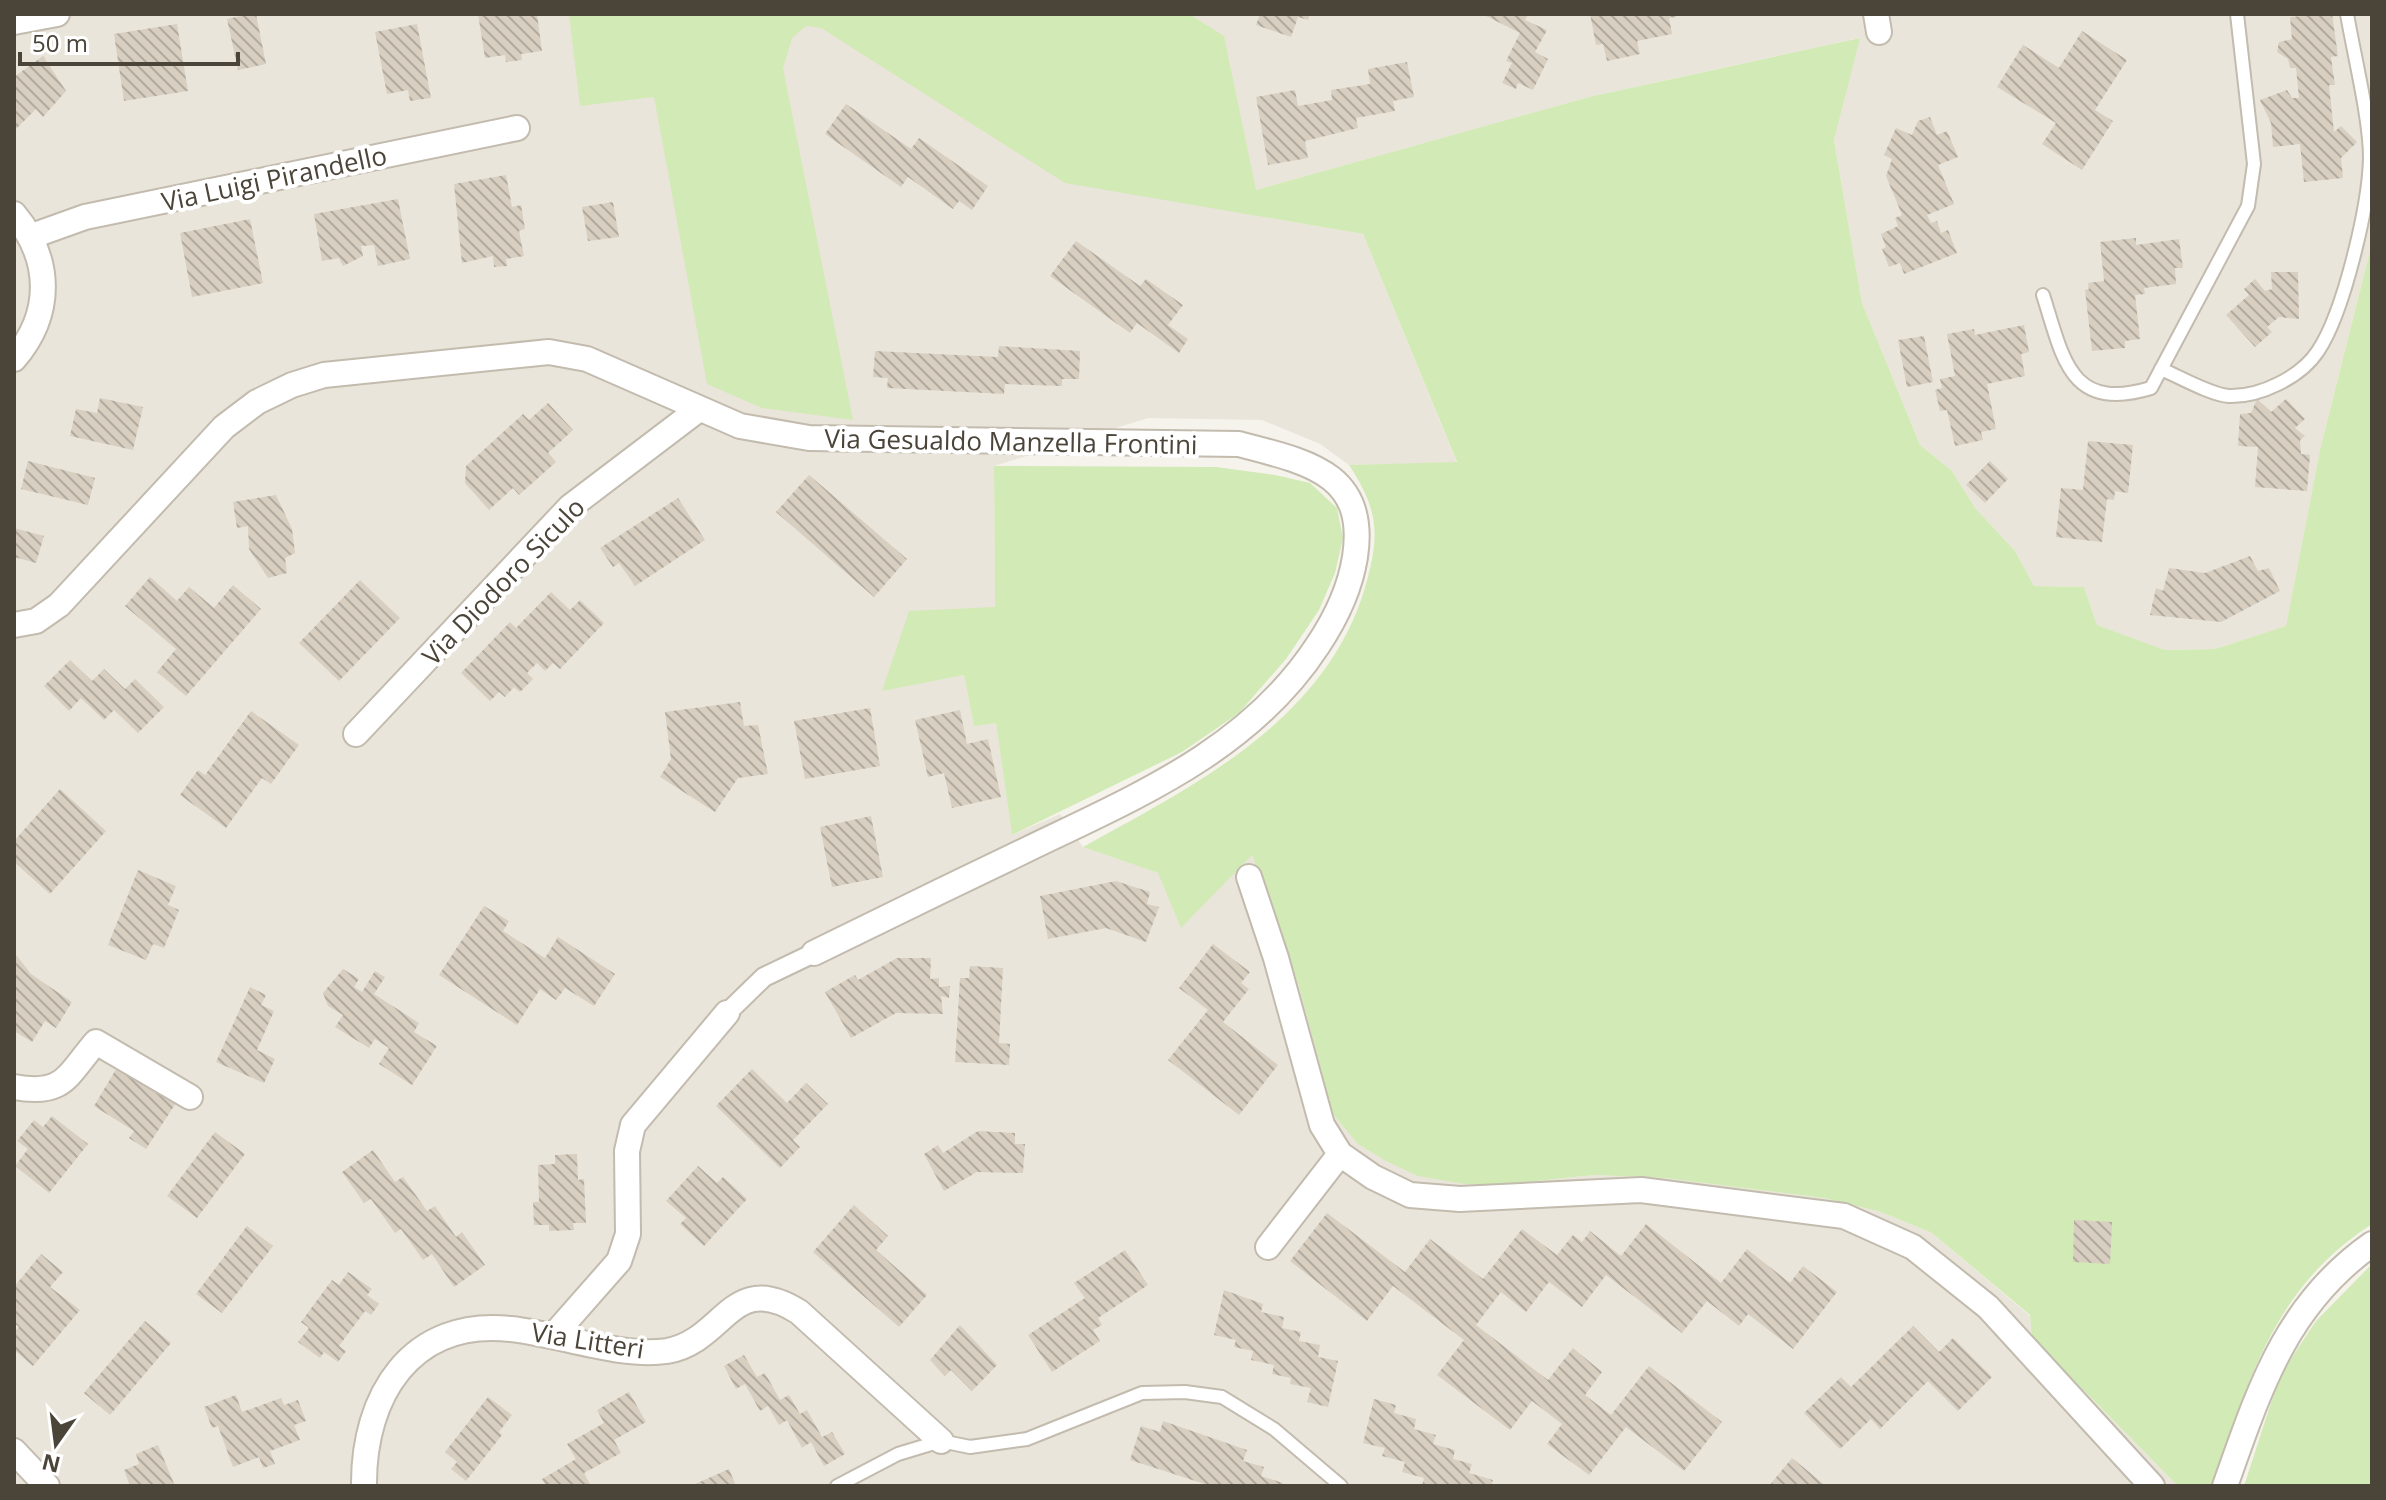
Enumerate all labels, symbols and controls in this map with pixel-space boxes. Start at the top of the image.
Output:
scale bar [20,16,238,66]
text: 50 m [32,26,88,59]
street label: Via Luigi Pirandello [158,137,390,219]
street label: Via Gesualdo Manzella Frontini [824,420,1198,462]
street label: Via Diodoro Siculo [414,489,592,673]
street label: Via Litteri [529,1313,647,1367]
north arrow [16,1404,96,1484]
text: N [39,1448,63,1481]

